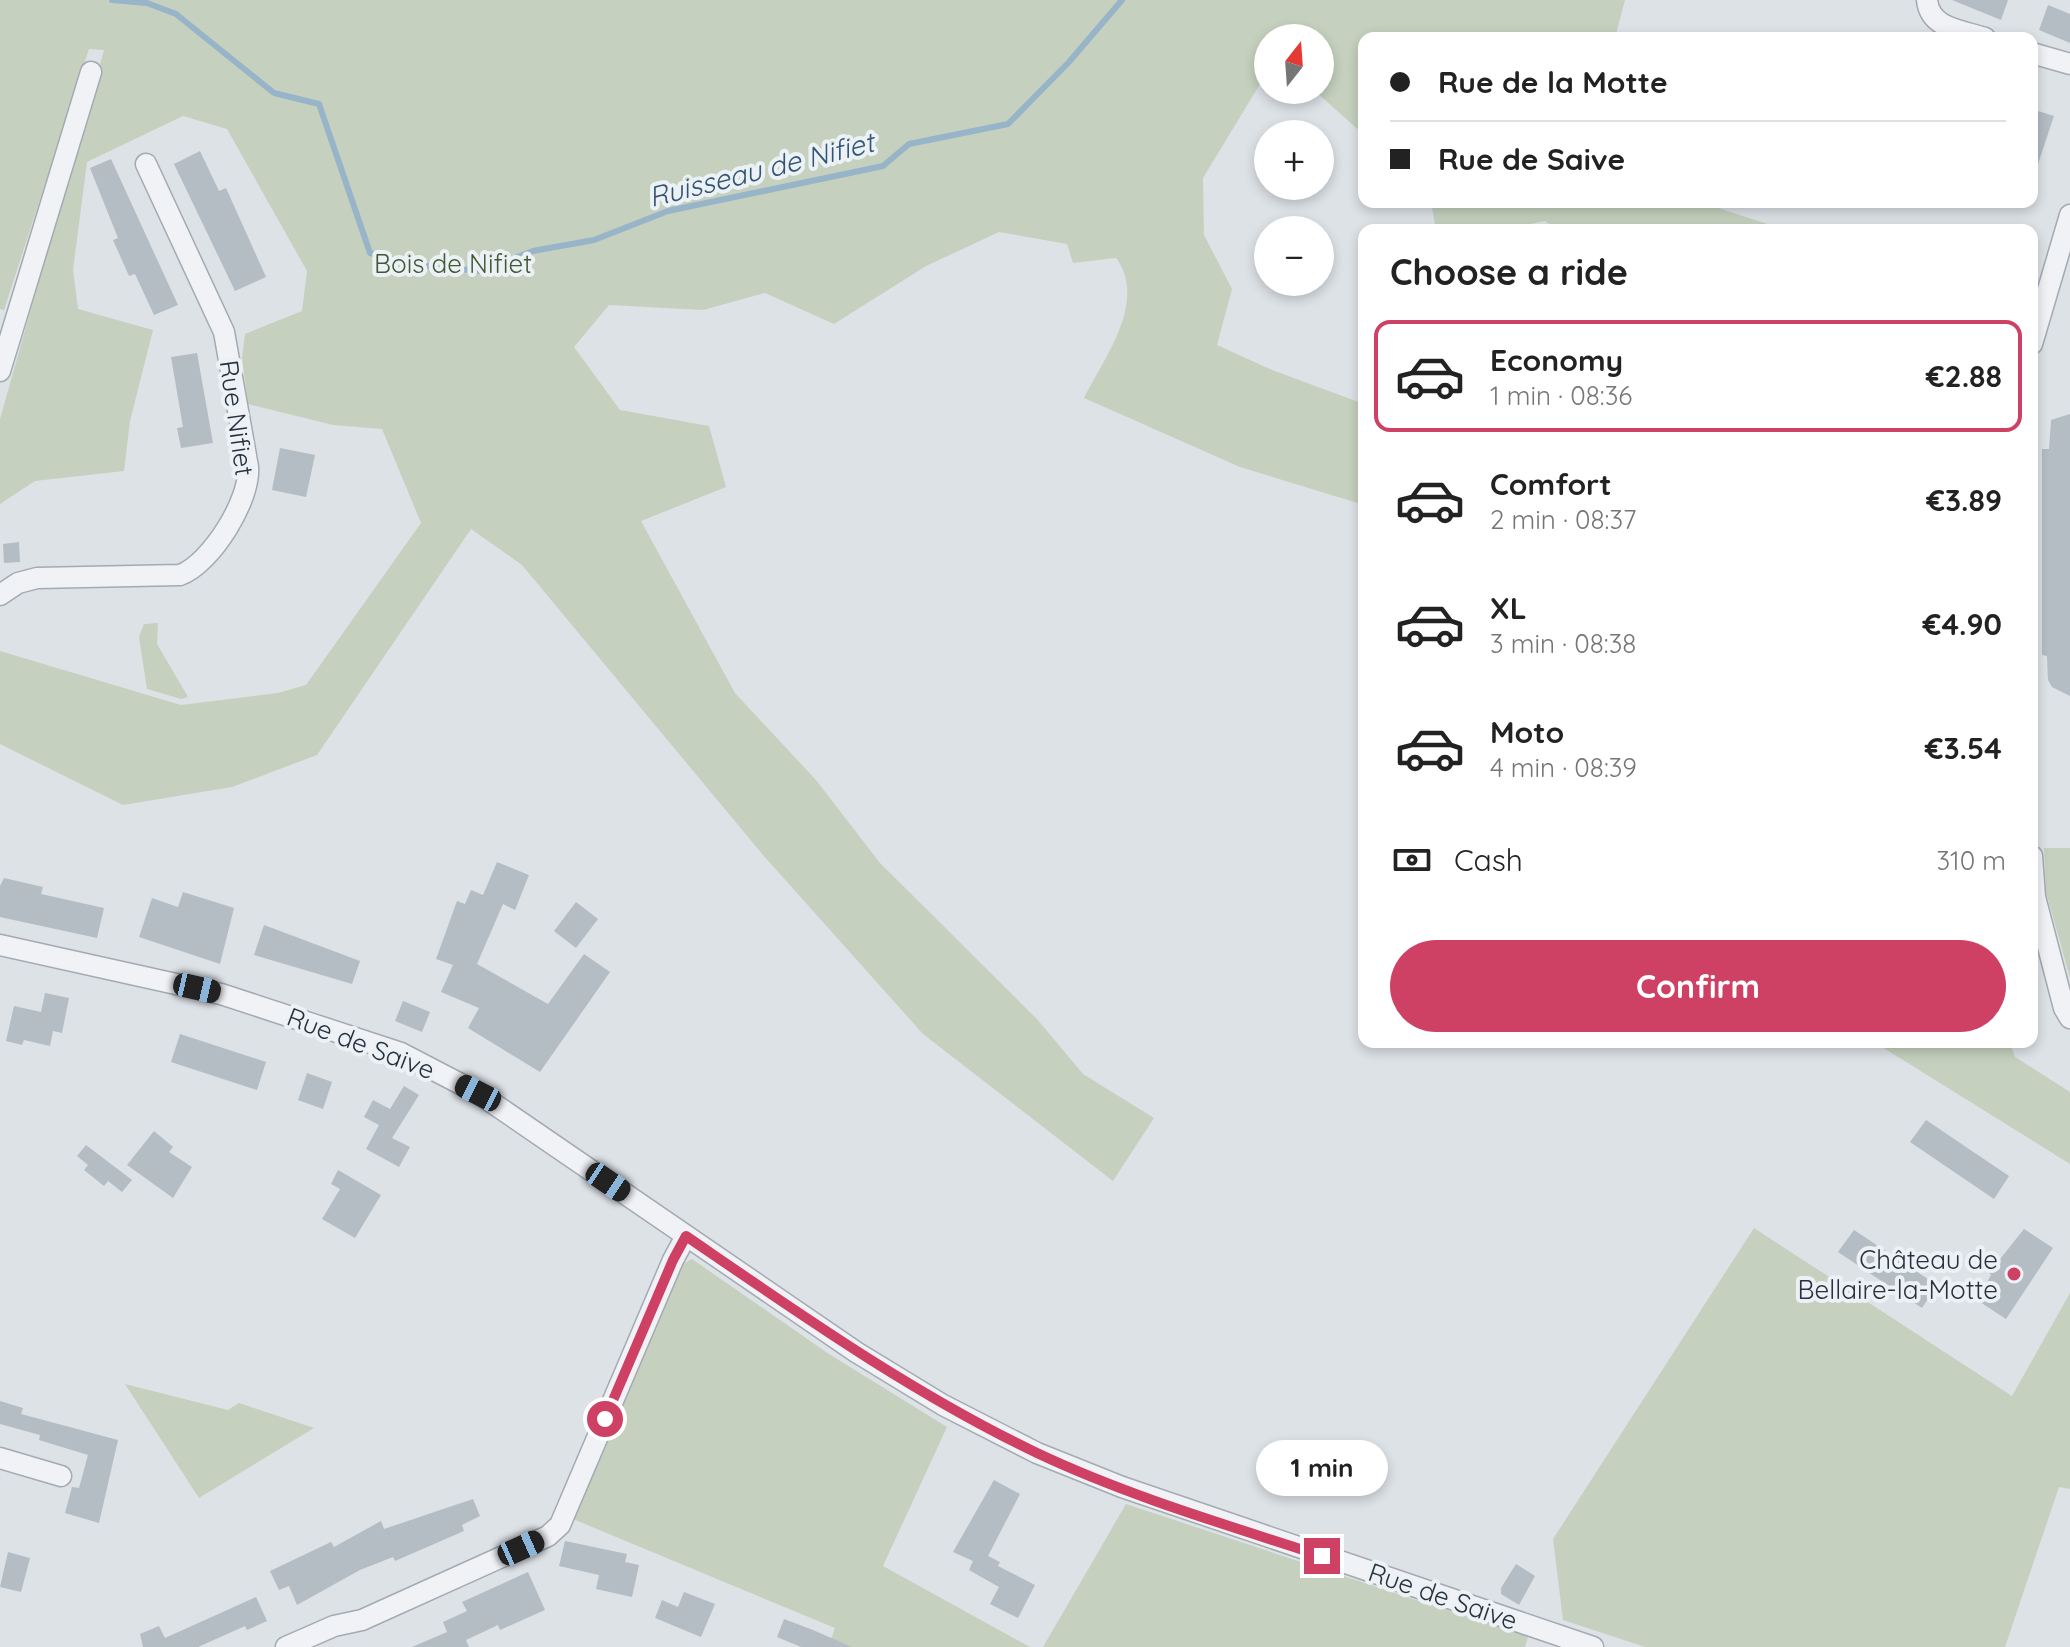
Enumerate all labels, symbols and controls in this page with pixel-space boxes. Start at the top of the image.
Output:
north arrow [1254,24,1334,104]
map controls [1254,24,1334,296]
text: Rue de la Motte [1438,63,1668,101]
button: + [1254,120,1334,200]
water label: Ruisseau de Nifiet [645,123,881,214]
text: Rue de Saive [1438,140,1625,178]
button: − [1254,216,1334,296]
park label: Bois de Nifiet [374,247,532,280]
text: Choose a ride [1390,249,1628,294]
icon: car [1394,340,1466,412]
text: Economy [1490,341,1623,379]
text: €2.88 [1926,357,2002,395]
street label: Rue Nifiet [213,358,261,478]
text: 1 min · 08:36 [1490,379,1632,412]
icon: car [1394,464,1466,536]
text: Comfort [1490,465,1611,503]
text: €3.89 [1926,481,2002,519]
text: 2 min · 08:37 [1490,503,1636,536]
icon: car [1394,588,1466,660]
text: XL [1490,589,1527,627]
text: €4.90 [1923,605,2002,643]
text: 3 min · 08:38 [1490,627,1636,660]
icon: car [1394,712,1466,784]
text: Moto [1490,713,1564,751]
text: €3.54 [1925,729,2002,767]
text: 4 min · 08:39 [1490,751,1637,784]
icon: cash [1390,838,1434,882]
text: Cash [1454,841,1523,879]
text: 310 m [1936,844,2006,877]
button: Confirm [1390,940,2006,1032]
car [171,971,223,1005]
street label: Rue de Saive [282,1000,440,1086]
car [451,1071,505,1115]
car [581,1159,635,1205]
place label: Château de Bellaire-la-Motte [1798,1243,1998,1306]
marker: Château de Bellaire-la-Motte [2005,1265,2023,1283]
route start [587,1401,623,1437]
callout: 1 min [1256,1440,1388,1496]
text: 1 min [1291,1451,1354,1484]
car [494,1527,548,1569]
route end [1304,1538,1340,1574]
street label: Rue de Saive [1364,1555,1522,1637]

